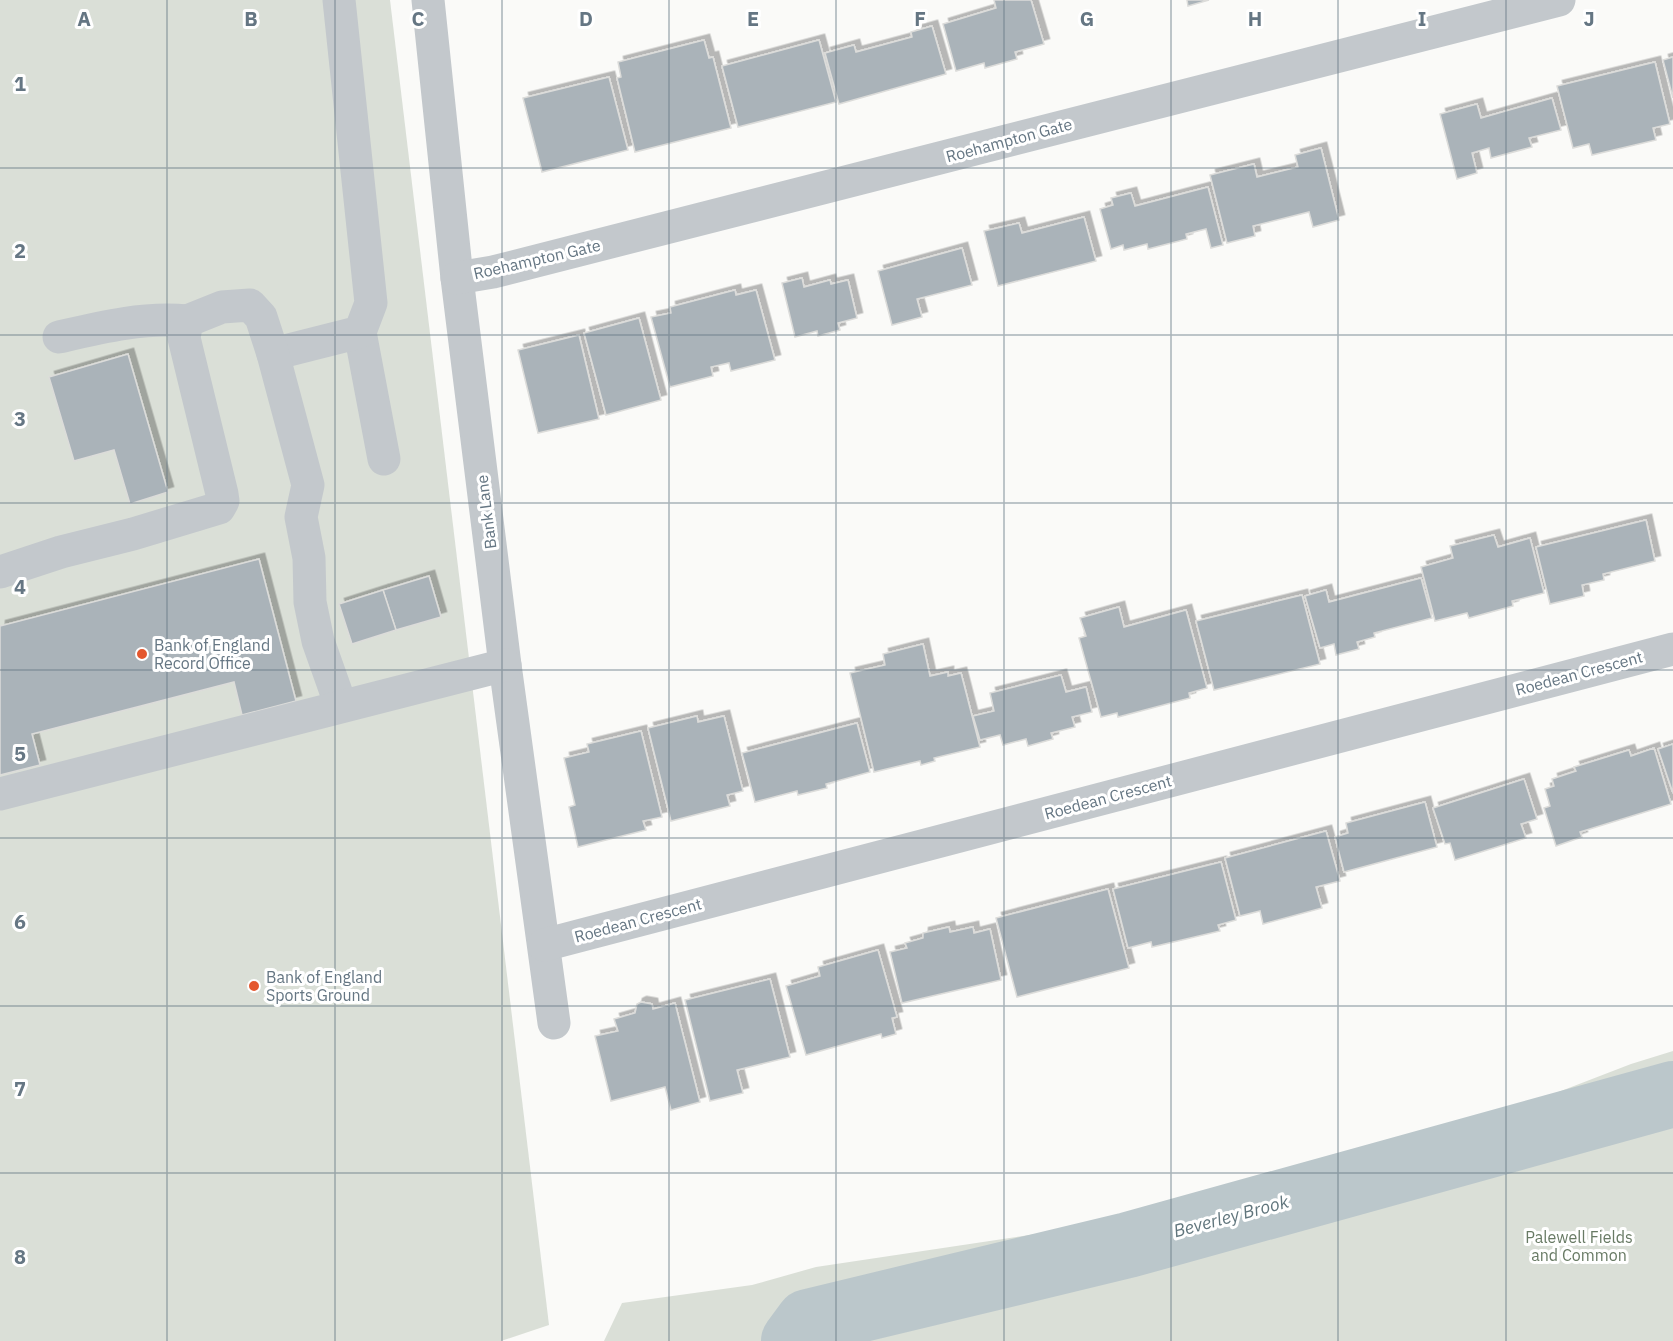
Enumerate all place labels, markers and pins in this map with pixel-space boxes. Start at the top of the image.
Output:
place label: Bank of England Record Office [154,635,270,673]
marker: Bank of England Record Office [135,647,149,661]
place label: Bank of England Sports Ground [266,967,382,1005]
marker: Bank of England Sports Ground [247,979,261,993]

